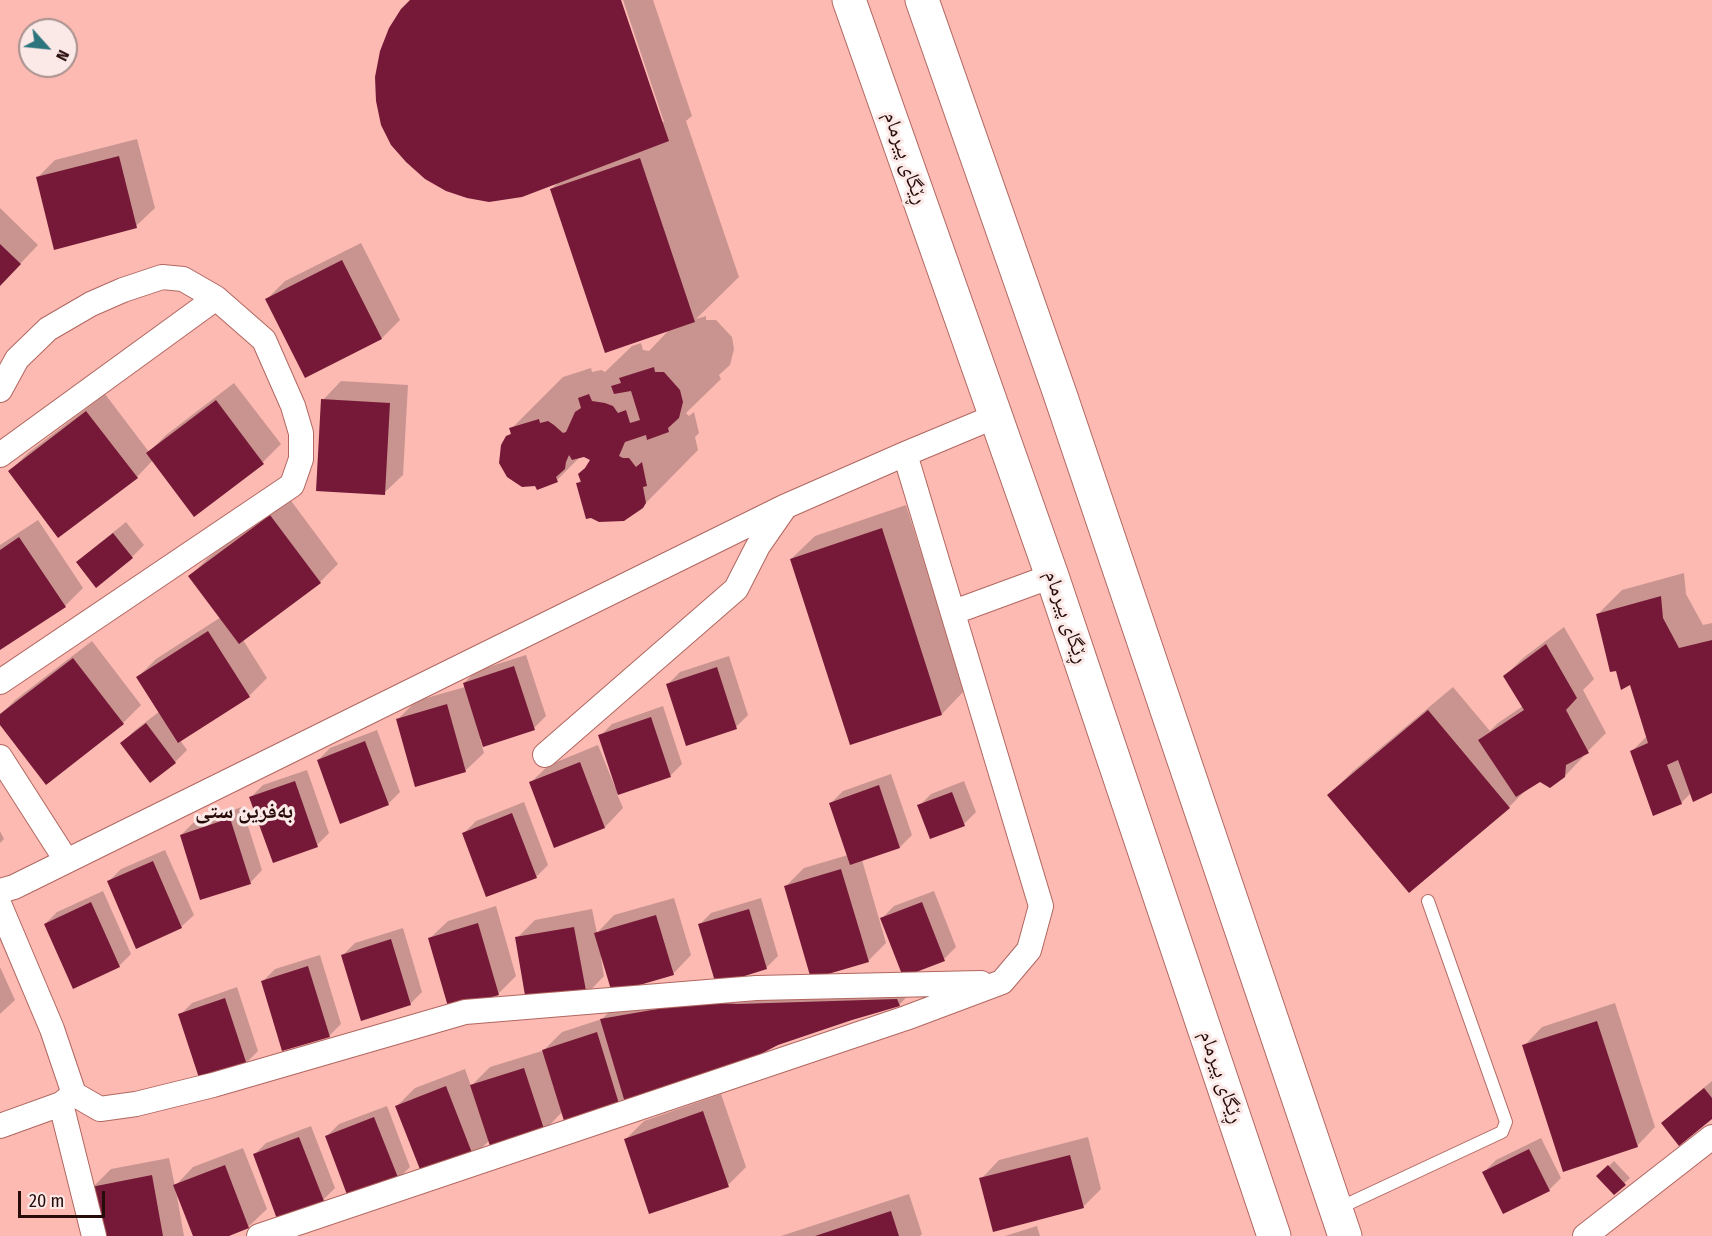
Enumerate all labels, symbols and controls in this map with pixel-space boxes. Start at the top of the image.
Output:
north arrow [18,18,78,78]
text: N [52,47,73,64]
street label: ڕێگای پیرمام [877,108,933,208]
street label: ڕێگای پیرمام [1038,567,1094,667]
district label: به‌فرین ستی [195,799,293,825]
street label: ڕێگای پیرمام [1193,1027,1249,1127]
scale bar [21,1179,108,1217]
text: 20 m [29,1190,64,1212]

